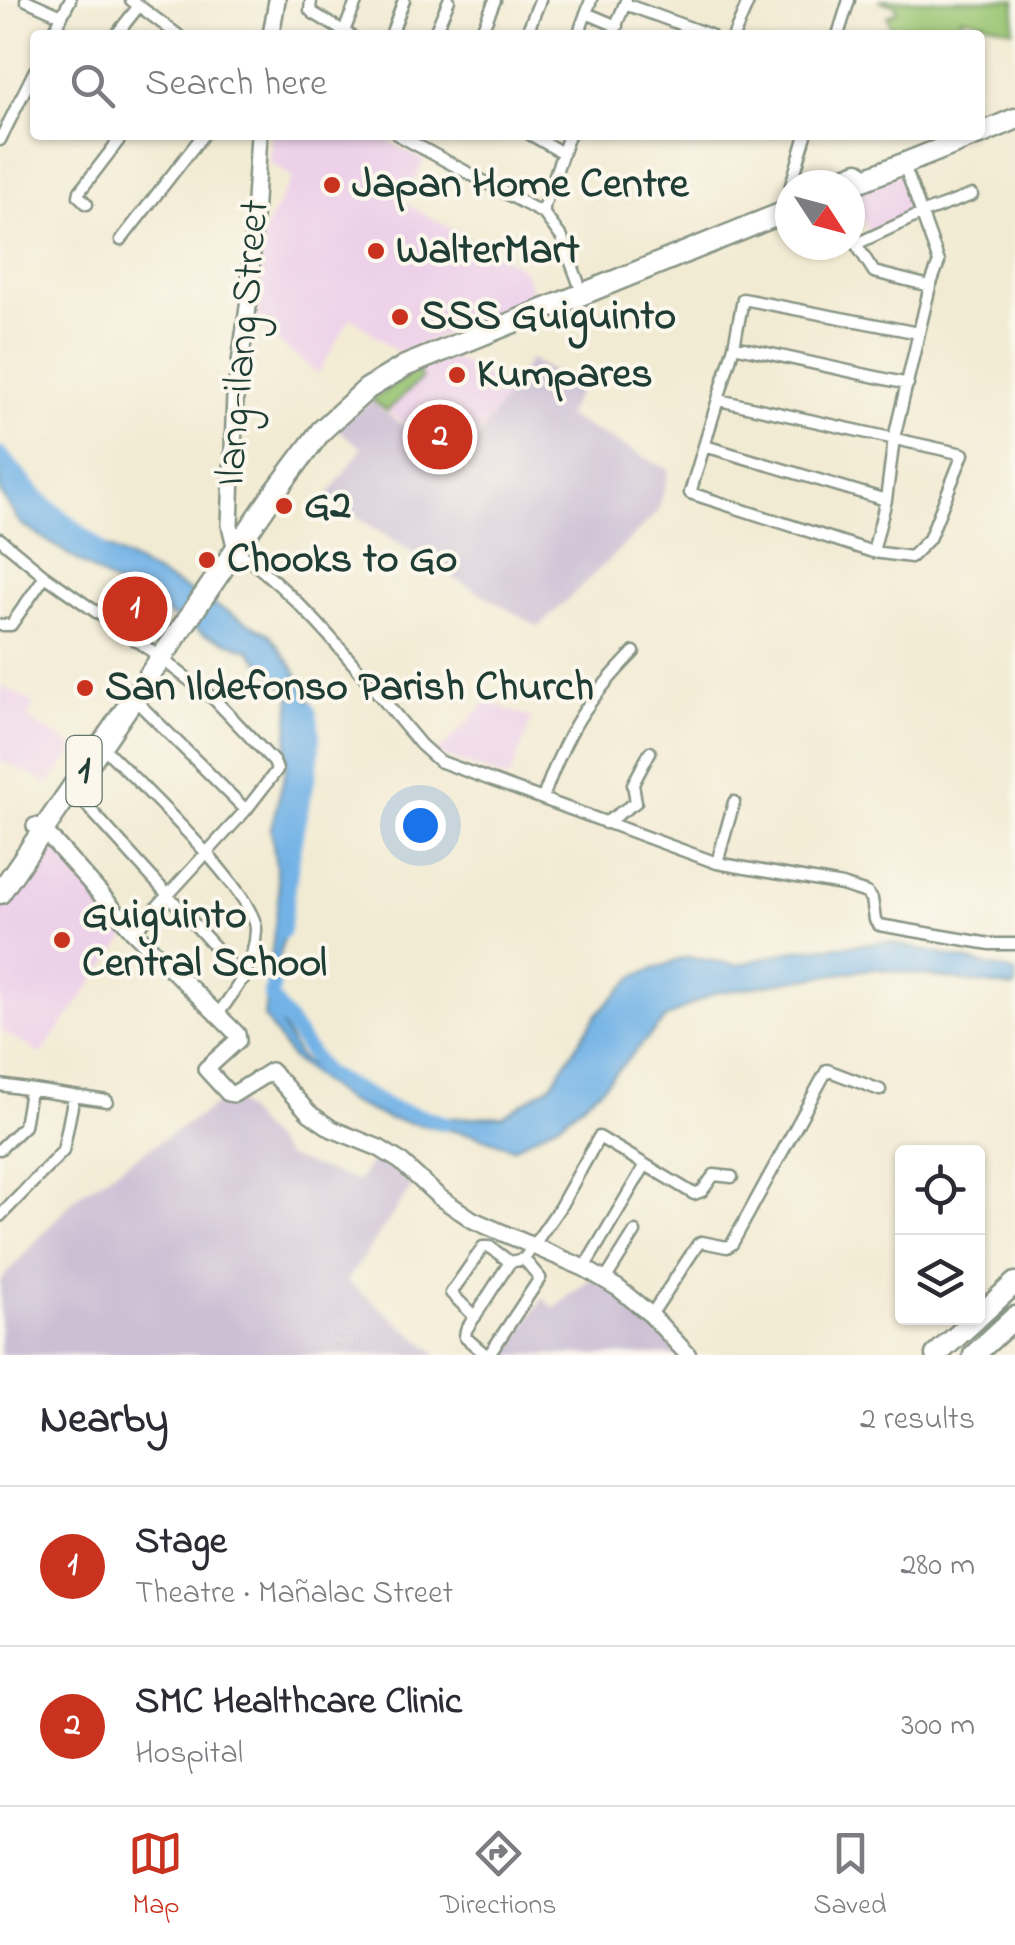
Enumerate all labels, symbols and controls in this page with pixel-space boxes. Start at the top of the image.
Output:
search box [30,30,985,140]
text: Search here [145,57,327,113]
icon: search [65,58,120,113]
place label: Japan Home Centre [352,155,690,216]
north arrow [775,170,865,260]
marker: Japan Home Centre [321,174,343,196]
street label: Ilang-ilang Street [201,197,287,489]
place label: WalterMart [396,221,580,282]
marker: WalterMart [365,240,387,262]
place label: SSS Guiguinto [420,287,676,349]
marker: SSS Guiguinto [389,306,411,328]
place label: Kumpares [477,345,653,406]
marker: Kumpares [446,364,468,386]
pin: 2 [408,400,472,474]
place label: G2 [304,476,351,537]
marker: G2 [273,495,295,517]
place label: Chooks to Go [227,530,457,591]
marker: Chooks to Go [196,549,218,571]
pin: 1 [102,572,168,646]
place label: San Ildefonso Parish Church [105,658,594,719]
marker: San Ildefonso Parish Church [74,677,96,699]
road number: 1 [66,736,102,806]
your location [395,800,446,851]
place label: Guiguinto Central School [82,886,327,995]
marker: Guiguinto Central School [51,929,73,951]
map controls [895,1145,985,1325]
button: locate [895,1145,985,1235]
button: layers [895,1235,985,1325]
text: Nearby [40,1390,168,1451]
text: 2 results [860,1397,975,1444]
text: Stage [135,1515,227,1571]
text: 1 [67,1543,78,1590]
text: 280 m [900,1543,975,1590]
text: Theatre · Mañalac Street [135,1571,453,1618]
text: SMC Healthcare Clinic [135,1675,462,1731]
text: 2 [65,1703,80,1750]
text: 300 m [901,1703,975,1750]
text: Hospital [135,1731,243,1778]
tab: Map [128,1826,183,1927]
tab: Directions [440,1826,557,1927]
tab: Saved [814,1826,887,1927]

